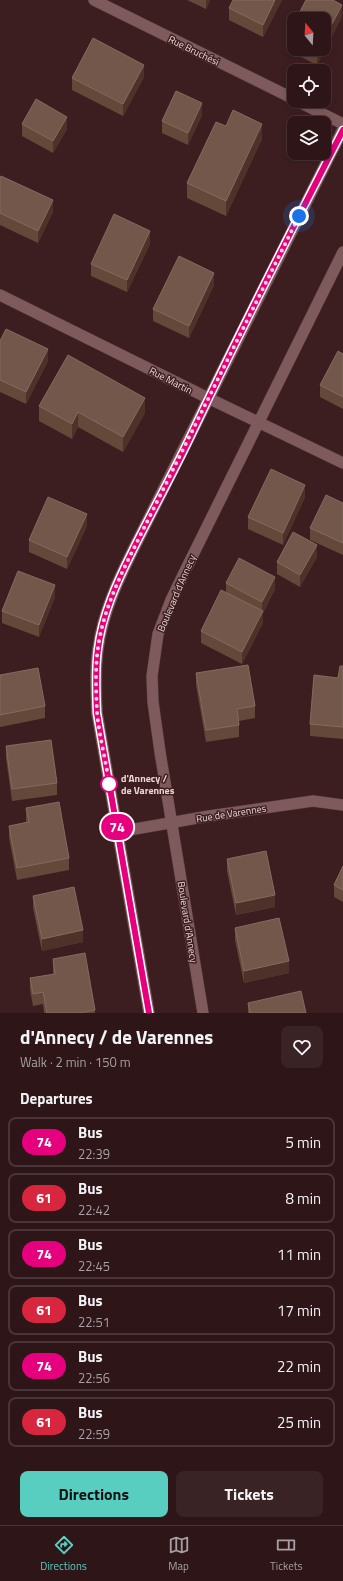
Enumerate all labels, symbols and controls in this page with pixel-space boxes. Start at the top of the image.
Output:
north arrow [287,12,331,56]
map controls [287,12,331,160]
street label: Rue Bruchési [166,32,222,69]
button: locate [287,64,331,108]
button: layers [287,116,331,160]
your location [289,206,309,226]
street label: Rue Martin [147,363,195,398]
street label: Boulevard d'Annecy [153,552,200,634]
place label: d'Annecy / de Varennes [121,771,175,798]
marker: d'Annecy / de Varennes [100,775,118,793]
street label: Rue de Varennes [195,801,267,826]
line badge: 74 [99,814,135,840]
text: 74 [109,816,125,837]
street label: Boulevard d'Annecy [174,880,201,964]
text: d'Annecy / de Varennes [20,1022,213,1051]
button: heart [281,1026,323,1068]
text: Walk · 2 min · 150 m [20,1052,131,1072]
text: Departures [20,1087,93,1110]
text: Bus [78,1121,103,1144]
text: 74 [36,1131,52,1152]
text: 5 min [285,1131,321,1154]
text: 22:39 [78,1144,110,1164]
text: Bus [78,1177,103,1200]
text: 61 [36,1187,52,1208]
text: 8 min [285,1187,321,1210]
text: 22:42 [78,1200,110,1220]
text: Bus [78,1233,103,1256]
text: 74 [36,1243,52,1264]
text: 11 min [277,1243,321,1266]
text: 22:45 [78,1256,110,1276]
text: Bus [78,1289,103,1312]
text: 61 [36,1299,52,1320]
text: 17 min [277,1299,321,1322]
text: 22:51 [78,1312,110,1332]
text: Bus [78,1345,103,1368]
text: 74 [36,1355,52,1376]
text: 22 min [277,1355,321,1378]
text: 22:56 [78,1368,110,1388]
text: Bus [78,1401,103,1424]
text: 61 [36,1411,52,1432]
text: 25 min [277,1411,321,1434]
text: 22:59 [78,1424,110,1444]
button: Directions [20,1471,168,1517]
button: Tickets [176,1471,323,1517]
tab: Directions [40,1534,87,1574]
tab: Map [168,1534,190,1574]
tab: Tickets [270,1534,303,1574]

